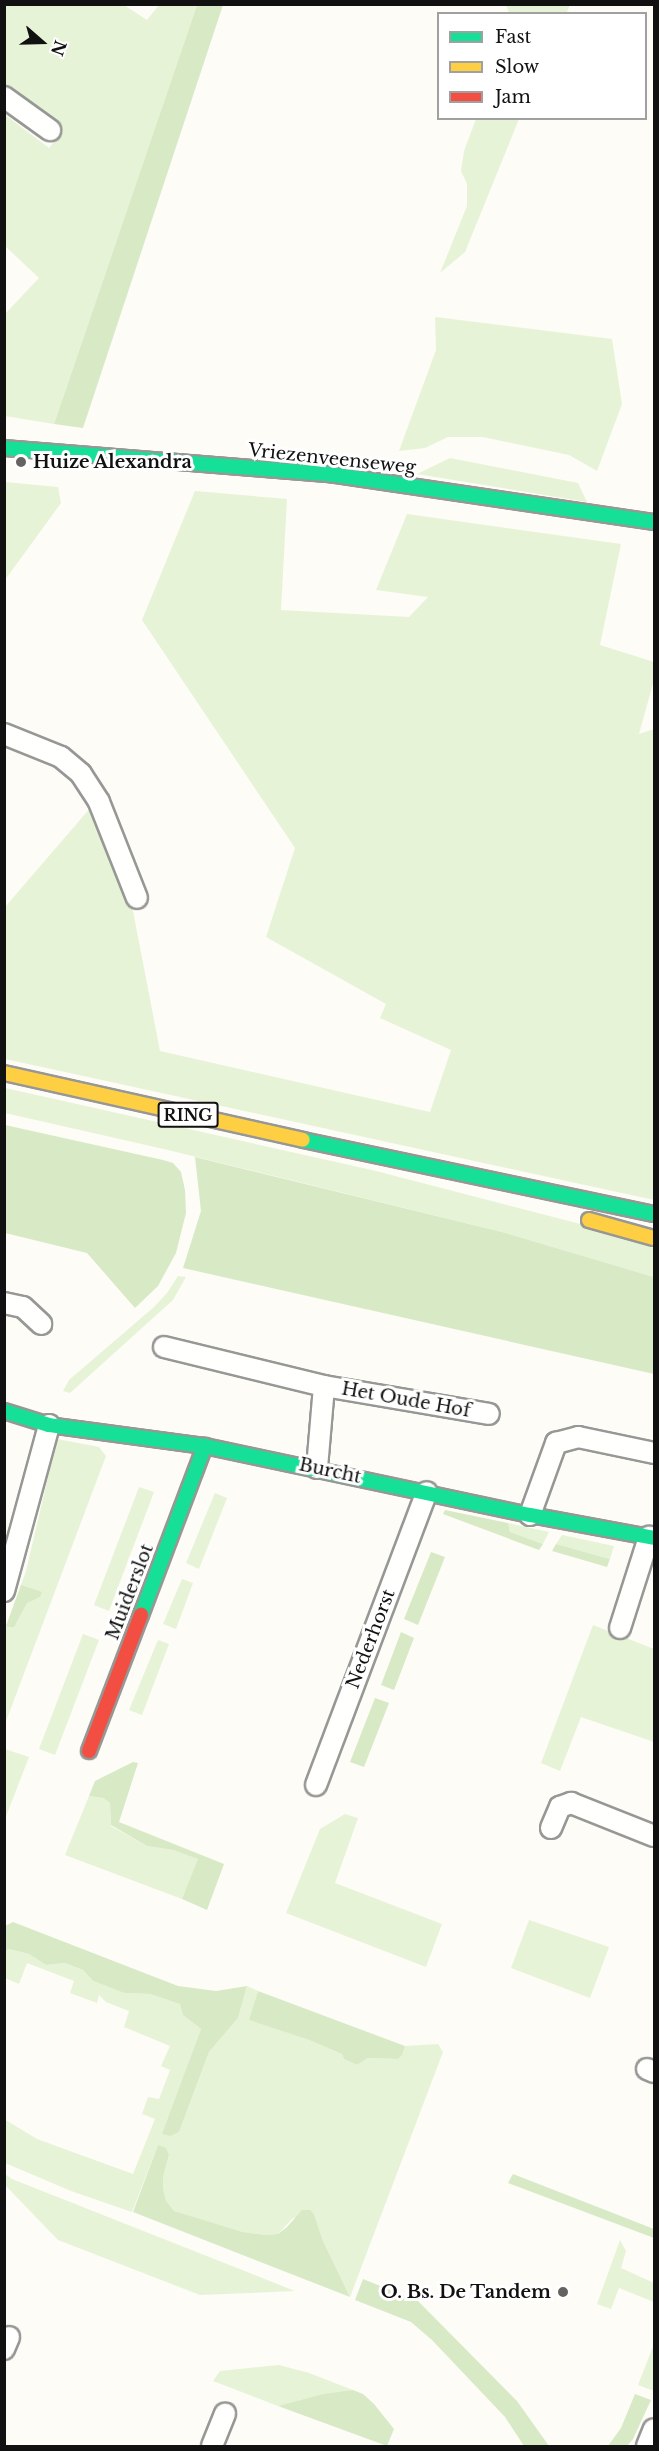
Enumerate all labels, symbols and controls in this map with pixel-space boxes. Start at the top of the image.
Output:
north arrow [12,12,72,72]
legend [437,12,647,120]
text: Fast [495,26,531,48]
text: N [47,38,71,59]
text: Slow [495,56,539,78]
text: Jam [495,86,531,108]
street label: Vriezenveenseweg [247,439,417,479]
place label: Huize Alexandra [33,451,193,473]
marker: Huize Alexandra [14,455,28,469]
road number: RING [156,1102,219,1128]
street label: Het Oude Hof [340,1378,472,1422]
street label: Burcht [297,1454,363,1488]
street label: Muiderslot [102,1541,158,1643]
street label: Nederhorst [342,1586,400,1692]
place label: O. Bs. De Tandem [380,2281,551,2303]
marker: O. Bs. De Tandem [556,2285,570,2299]

